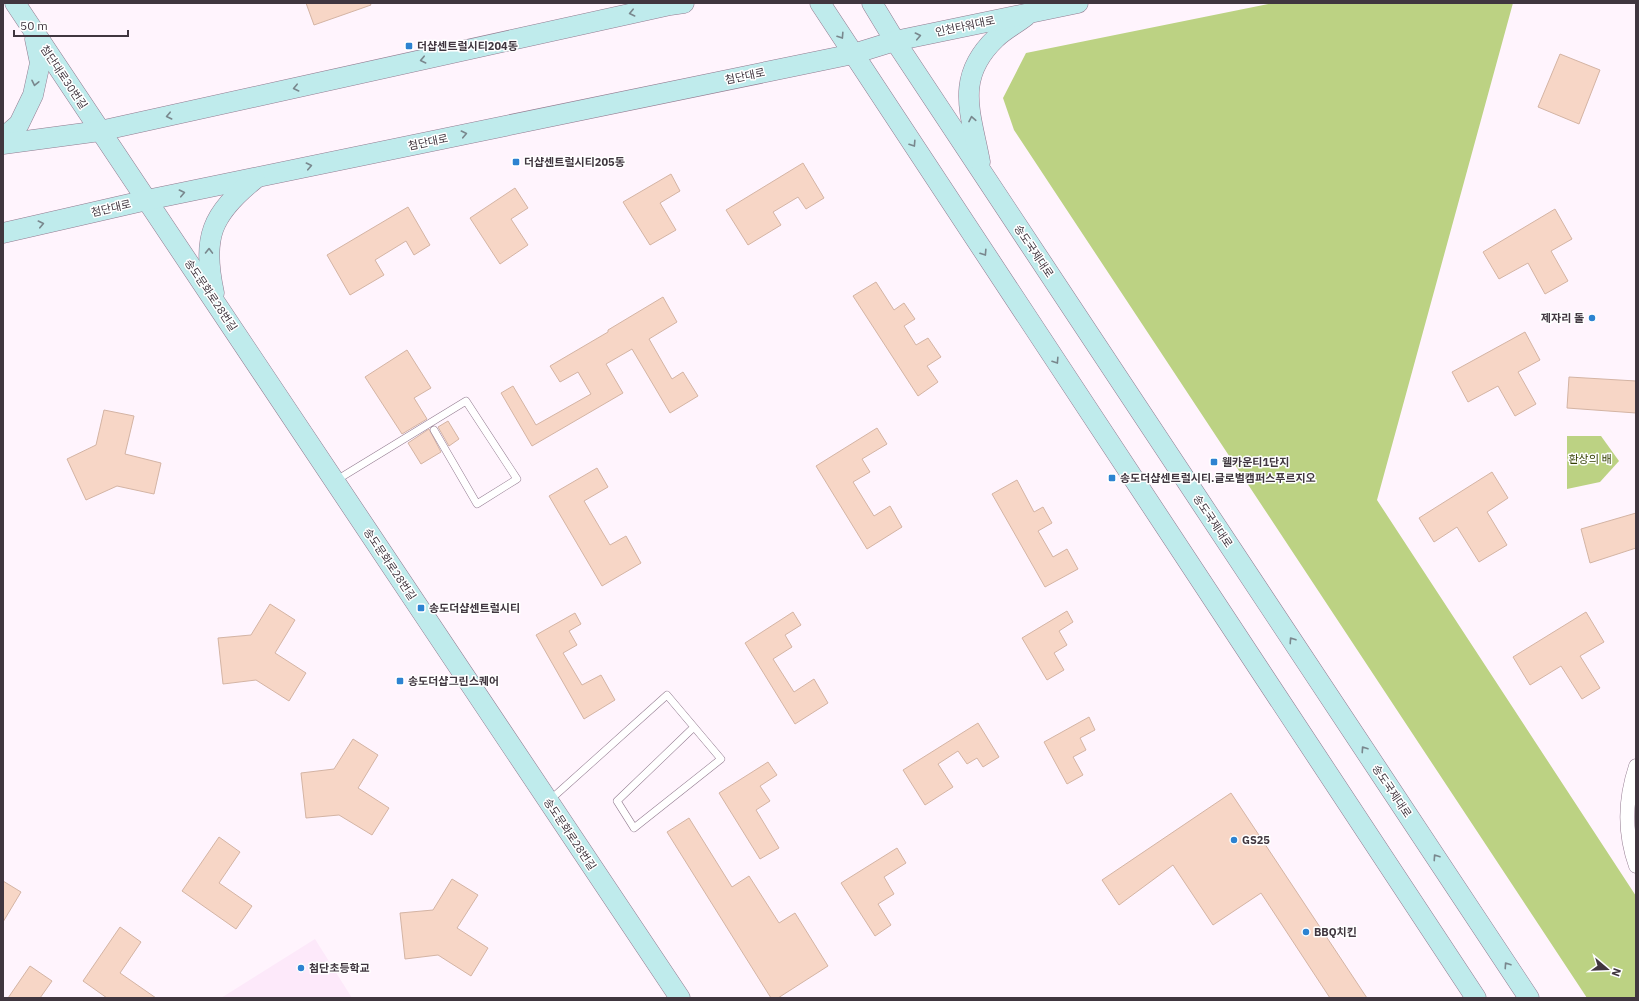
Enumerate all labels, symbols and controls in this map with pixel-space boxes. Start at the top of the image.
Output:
one-way arrow [629,9,635,17]
scale bar [14,12,128,38]
street label: 인천타워대로 [934,13,996,39]
text: 50 m [20,18,48,33]
one-way arrow [836,31,843,38]
one-way arrow [915,33,921,41]
place label: 더샵센트럴시티204동 [417,39,518,53]
marker: 더샵센트럴시티204동 [404,41,414,51]
street label: 첨단대로30번길 [38,42,90,112]
one-way arrow [420,55,426,63]
street label: 첨단대로 [724,65,766,87]
one-way arrow [32,80,40,86]
one-way arrow [293,83,299,91]
one-way arrow [166,112,172,120]
one-way arrow [968,116,976,123]
street label: 첨단대로 [407,131,449,153]
one-way arrow [460,131,467,139]
one-way arrow [908,140,916,147]
place label: 더샵센트럴시티205동 [524,155,625,169]
marker: 더샵센트럴시티205동 [511,157,521,167]
one-way arrow [306,163,312,171]
one-way arrow [178,189,185,197]
street label: 첨단대로 [90,197,132,219]
one-way arrow [38,221,44,229]
street label: 송도국제대로 [1011,222,1057,280]
one-way arrow [205,248,214,254]
one-way arrow [979,248,986,255]
street label: 송도문화로28번길 [182,256,240,334]
place label: 제자리 돌 [1541,311,1584,325]
marker: 제자리 돌 [1587,313,1597,323]
one-way arrow [1051,357,1059,364]
park label: 환상의 배 [1568,452,1612,466]
place label: 웰카운티1단지 [1222,455,1289,469]
marker: 웰카운티1단지 [1209,457,1219,467]
place label: 송도더샵센트럴시티.글로벌캠퍼스푸르지오 [1120,471,1316,485]
marker: 송도더샵센트럴시티.글로벌캠퍼스푸르지오 [1107,473,1117,483]
street label: 송도국제대로 [1190,492,1236,550]
street label: 송도문화로28번길 [361,525,419,603]
place label: 송도더샵센트럴시티 [429,601,520,615]
marker: 송도더샵센트럴시티 [416,603,426,613]
one-way arrow [1289,637,1297,644]
place label: 송도더샵그린스퀘어 [408,674,499,688]
marker: 송도더샵그린스퀘어 [395,676,405,686]
one-way arrow [1361,746,1369,753]
street label: 송도국제대로 [1369,762,1415,820]
street label: 송도문화로28번길 [541,795,599,873]
place label: GS25 [1242,833,1270,847]
marker: GS25 [1229,835,1239,845]
one-way arrow [1433,854,1441,861]
place label: BBQ치킨 [1314,925,1357,939]
marker: BBQ치킨 [1301,927,1311,937]
north arrow [1587,949,1627,989]
place label: 첨단초등학교 [309,961,370,975]
marker: 첨단초등학교 [296,963,306,973]
one-way arrow [1505,963,1512,970]
text: N [1609,966,1624,978]

